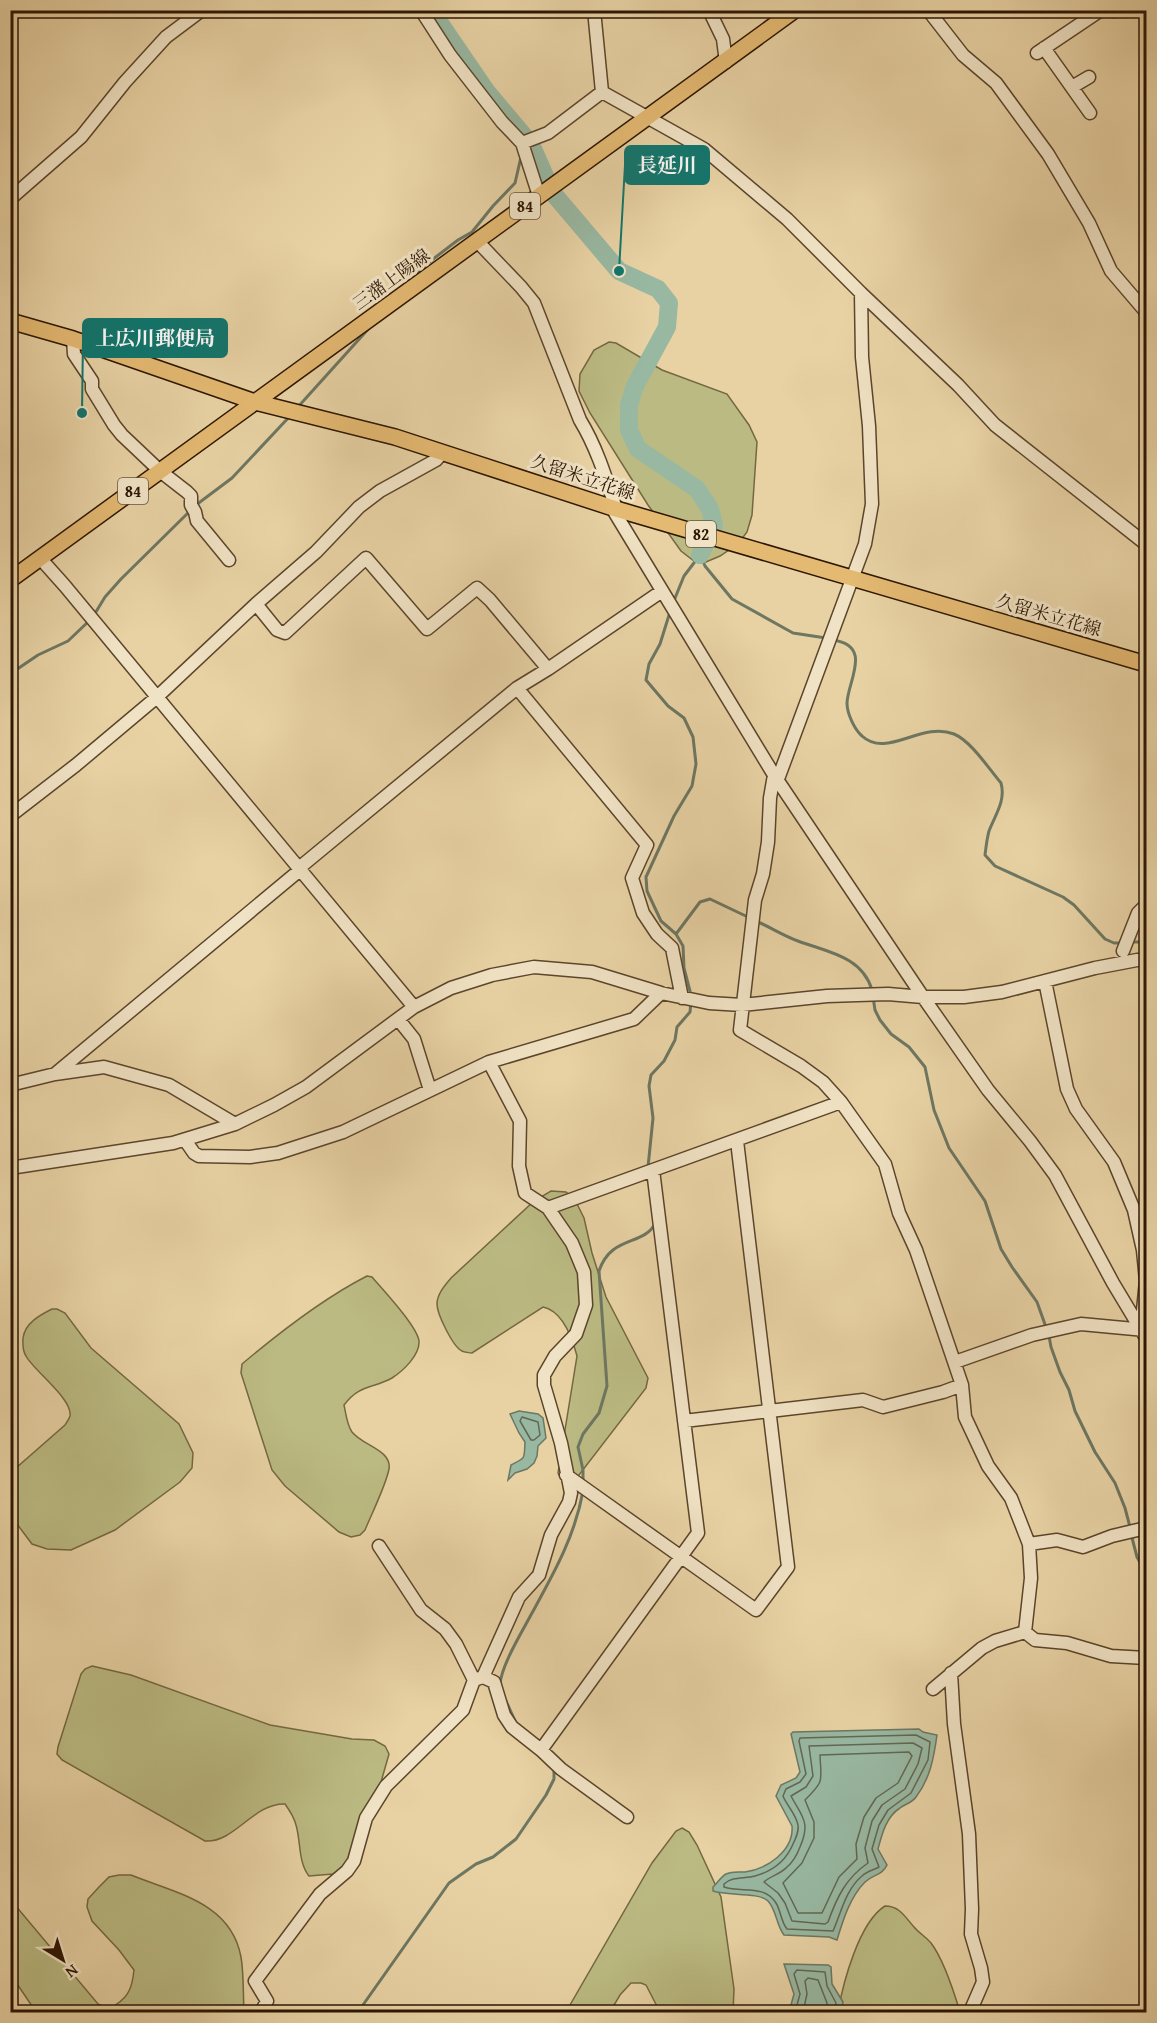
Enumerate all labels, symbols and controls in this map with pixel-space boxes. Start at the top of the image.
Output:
callout: 長延川 [625,146,709,184]
text: 長延川 [637,150,697,179]
road number: 84 [510,193,540,219]
street label: 三潴上陽線 [347,242,435,316]
callout: 上広川郵便局 [83,319,227,357]
text: 上広川郵便局 [95,323,215,352]
street label: 久留米立花線 [527,447,639,507]
road number: 84 [118,478,148,504]
road number: 82 [686,521,716,547]
street label: 久留米立花線 [993,587,1105,643]
north arrow [33,1930,93,1990]
text: N [60,1959,84,1985]

